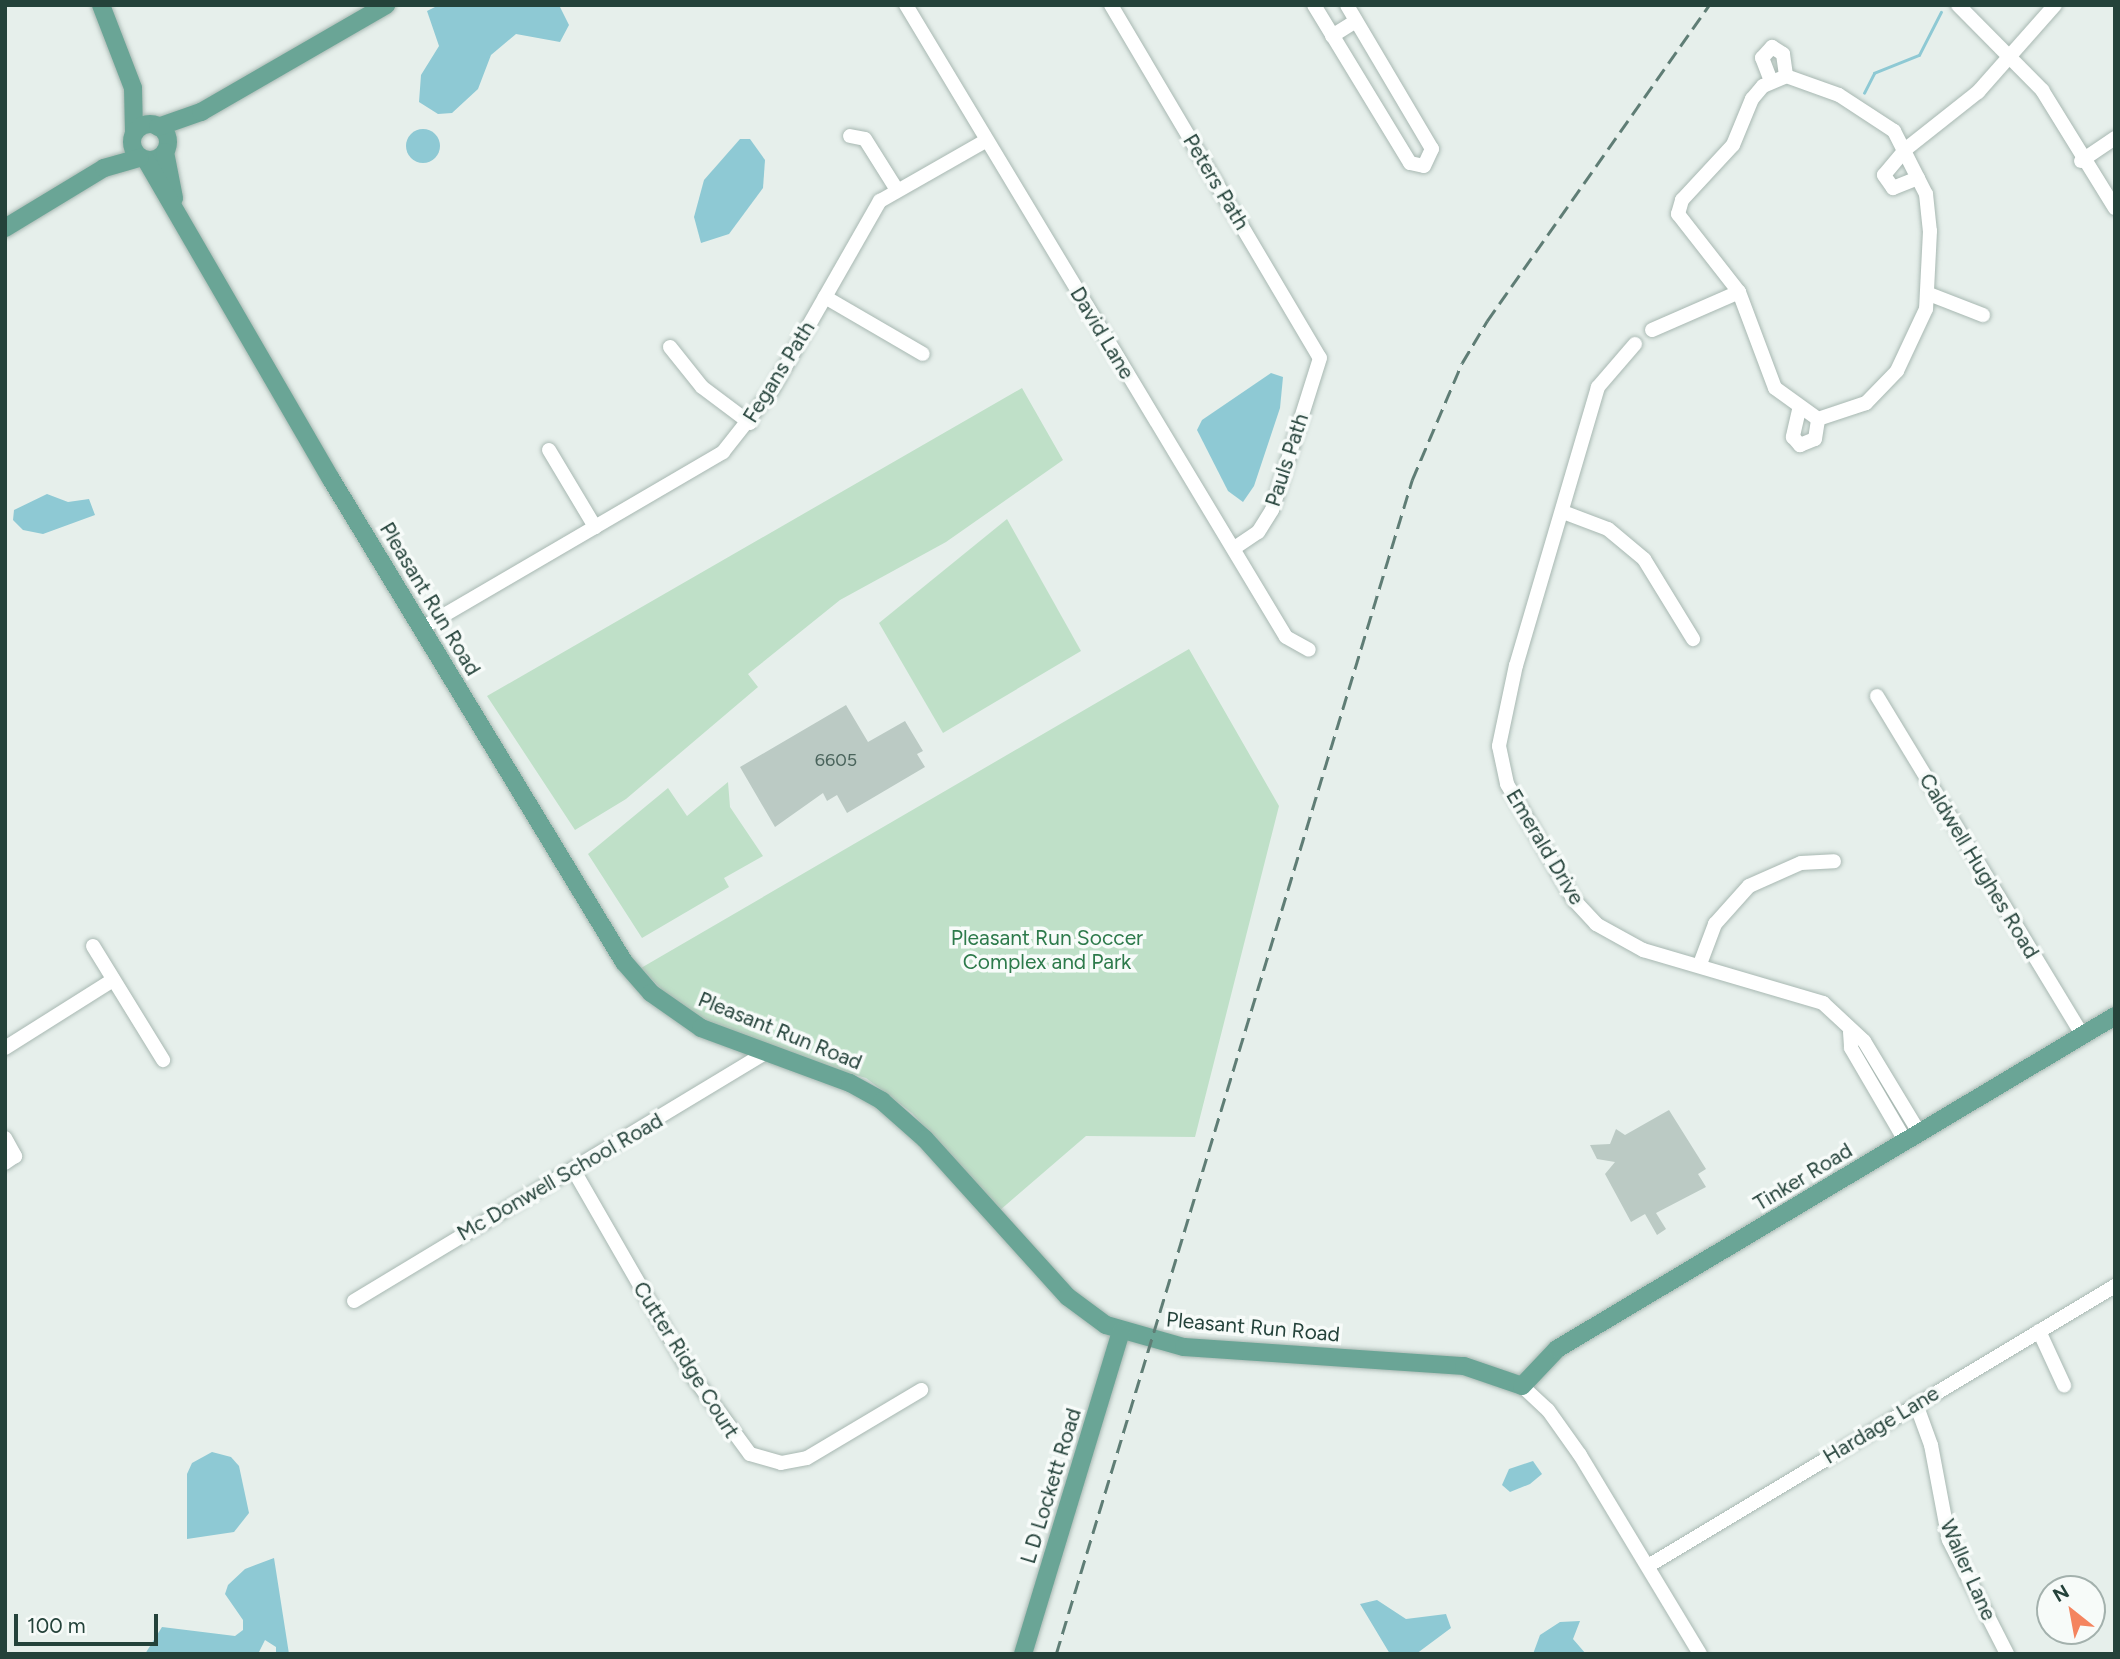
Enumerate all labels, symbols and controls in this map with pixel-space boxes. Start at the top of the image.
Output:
street label: Peters Path [1178,130,1254,234]
street label: David Lane [1065,282,1139,384]
street label: Fegans Path [738,317,820,427]
street label: Pauls Path [1260,410,1314,510]
street label: Pleasant Run Road [374,518,486,680]
house number: 6605 [815,749,857,771]
street label: Caldwell Hughes Road [1914,769,2044,963]
street label: Emerald Drive [1501,785,1589,909]
park label: Pleasant Run Soccer Complex and Park [951,925,1143,975]
street label: Pleasant Run Road [694,987,866,1075]
street label: Mc Donwell School Road [453,1108,667,1246]
street label: Tinker Road [1749,1138,1857,1216]
street label: Cutter Ridge Court [628,1277,744,1443]
street label: Pleasant Run Road [1165,1307,1341,1347]
street label: Hardage Lane [1819,1381,1943,1469]
street label: L D Lockett Road [1015,1405,1087,1567]
street label: Waller Lane [1935,1516,2001,1624]
north arrow [2036,1575,2106,1645]
text: N [2049,1580,2073,1607]
scale bar [18,1600,161,1644]
text: 100 m [27,1613,86,1638]

